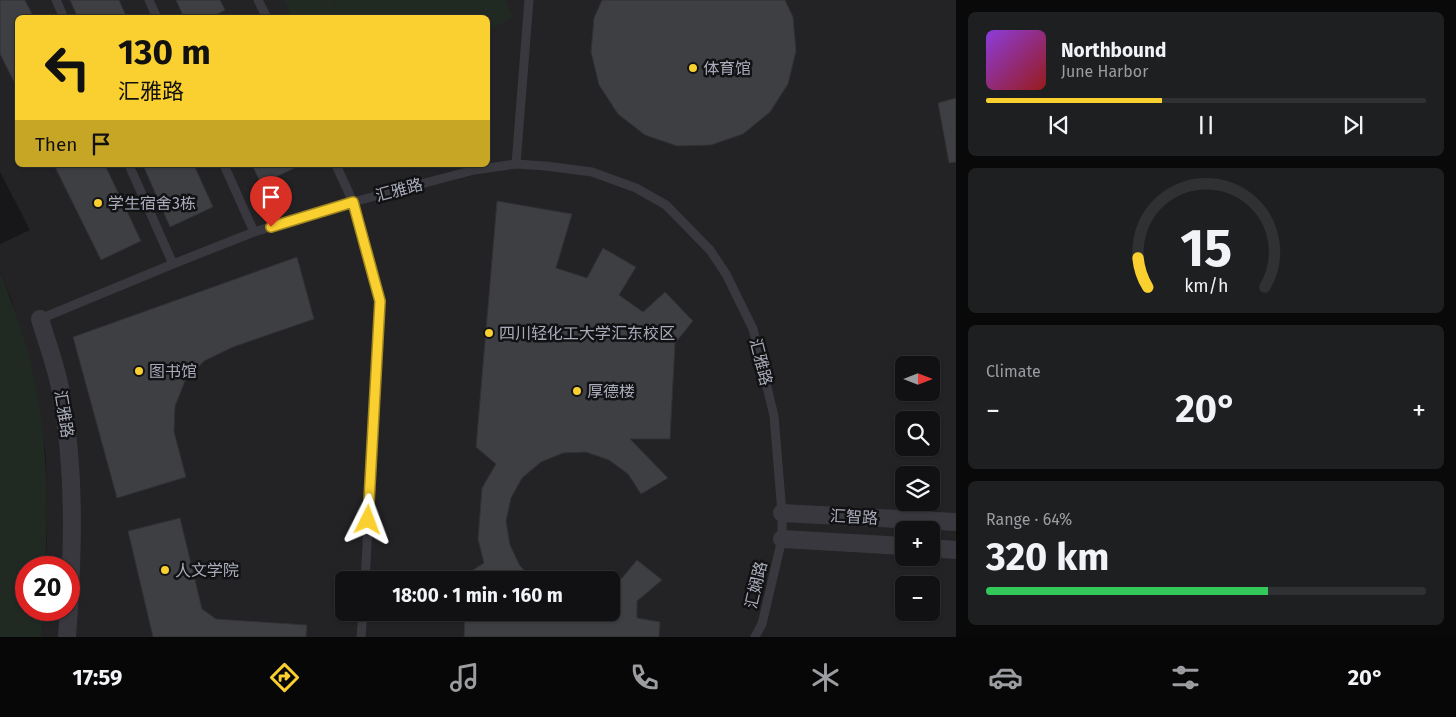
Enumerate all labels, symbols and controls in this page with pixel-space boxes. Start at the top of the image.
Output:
text: 130 m [118,31,211,73]
icon: left [35,35,100,100]
text: Northbound [1061,39,1166,62]
place label: 体育馆 [703,59,751,78]
marker: 体育馆 [687,62,699,74]
text: June Harbor [1061,62,1148,81]
text: 汇雅路 [118,78,184,105]
icon: previous [1045,111,1073,139]
icon: pause [1192,111,1220,139]
icon: next [1339,111,1367,139]
icon: arrive [87,130,115,158]
text: Then [35,133,77,156]
street label: 汇雅路 [373,175,425,205]
pin [250,176,292,227]
icon: arrive [257,183,285,211]
place label: 学生宿舍3栋 [108,194,196,213]
marker: 学生宿舍3栋 [92,197,104,209]
text: 15 [1180,217,1232,280]
text: km/h [1184,275,1228,297]
place label: 四川轻化工大学汇东校区 [499,324,675,343]
marker: 四川轻化工大学汇东校区 [483,327,495,339]
street label: 汇雅路 [746,336,776,388]
north arrow [895,356,940,401]
map controls [895,356,940,621]
place label: 图书馆 [149,362,197,381]
text: Climate [986,362,1041,381]
marker: 图书馆 [133,365,145,377]
place label: 厚德楼 [587,382,635,401]
marker: 厚德楼 [571,385,583,397]
text: 20° [1175,386,1237,432]
street label: 汇雅路 [51,389,77,439]
text: − [986,394,1000,427]
text: + [1412,394,1426,427]
button: search [895,411,940,456]
button: layers [895,466,940,511]
position arrow [341,493,393,545]
street label: 汇智路 [830,506,878,528]
text: Range · 64% [986,510,1072,529]
button: + [895,521,940,566]
text: 320 km [986,534,1109,580]
speed limit sign: 20 [15,556,80,621]
street label: 汇娴路 [741,559,771,611]
place label: 人文学院 [175,561,239,580]
marker: 人文学院 [159,564,171,576]
button: − [895,576,940,621]
text: 18:00 · 1 min · 160 m [392,584,563,607]
icon: directions [267,660,302,695]
icon: music [447,660,482,695]
icon: phone [627,660,662,695]
icon: climate [808,660,843,695]
icon: car [988,660,1023,695]
icon: filters [1168,660,1203,695]
text: 17:59 [73,664,122,691]
text: 20° [1348,664,1383,691]

